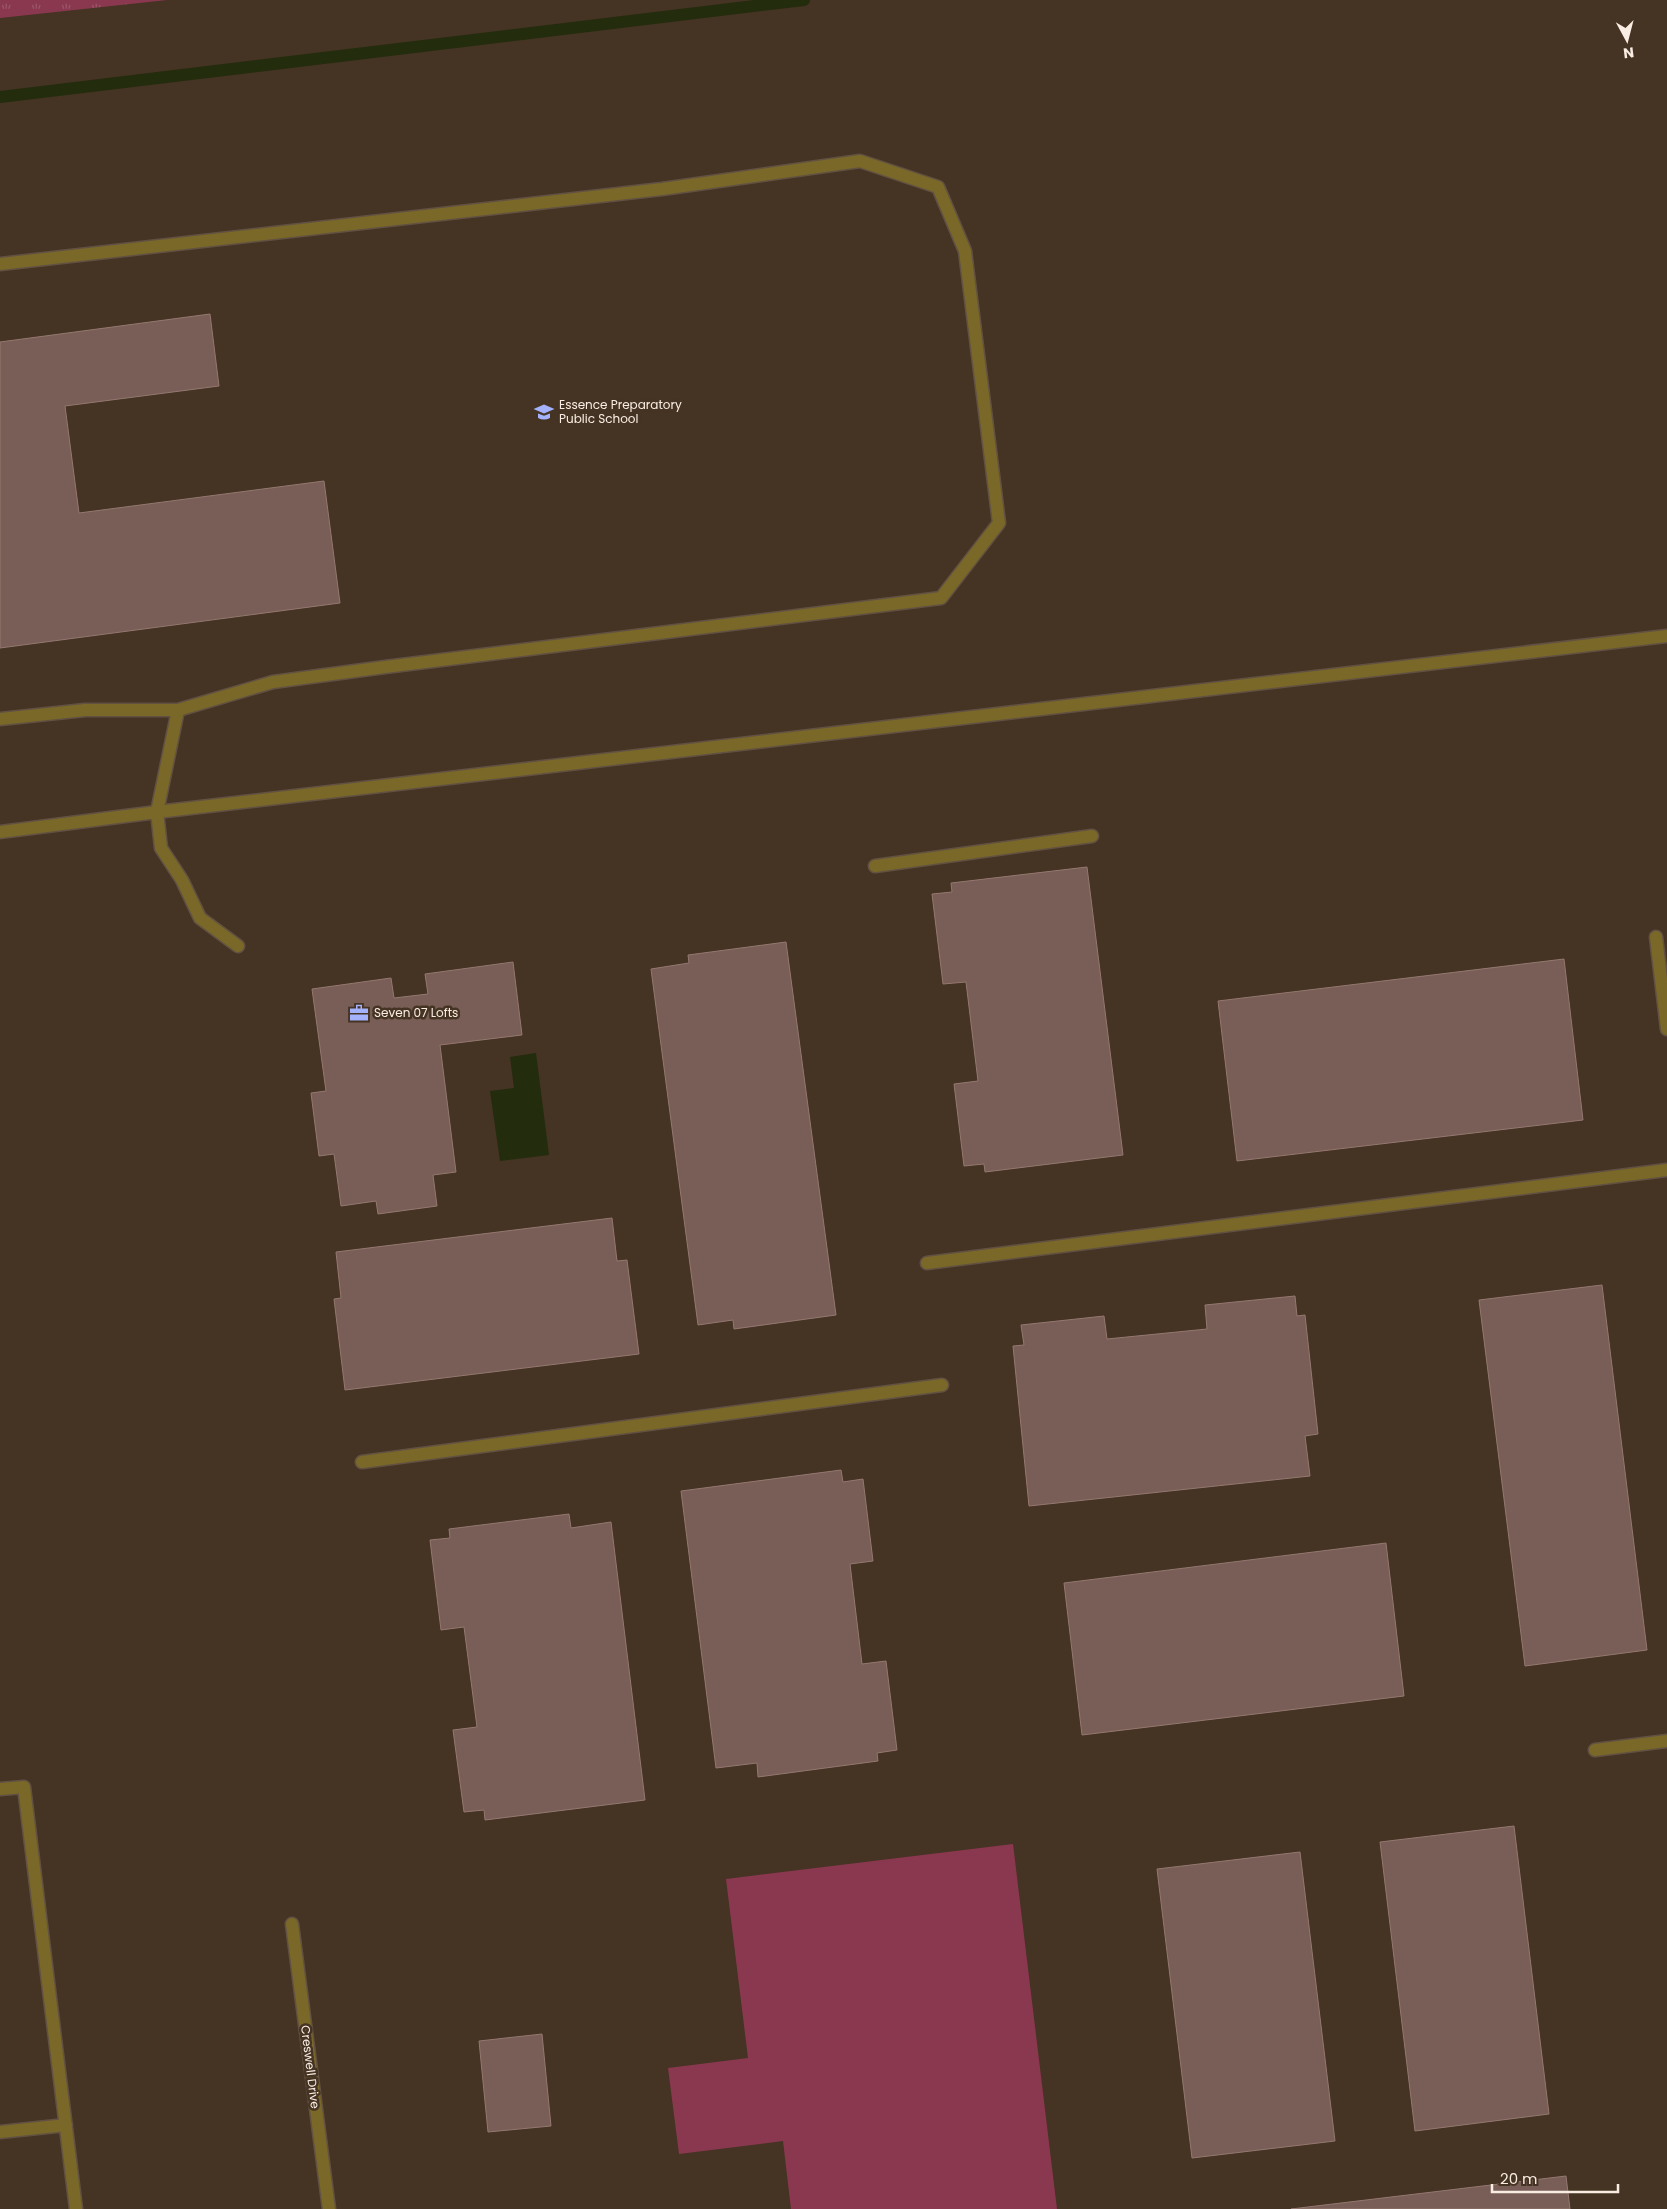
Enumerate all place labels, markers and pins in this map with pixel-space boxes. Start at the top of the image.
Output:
place label: Essence Preparatory Public School [559,396,682,427]
school or university icon: Essence Preparatory Public School [533,401,555,423]
office icon: Seven 07 Lofts [348,1002,370,1024]
place label: Seven 07 Lofts [374,1004,458,1021]

